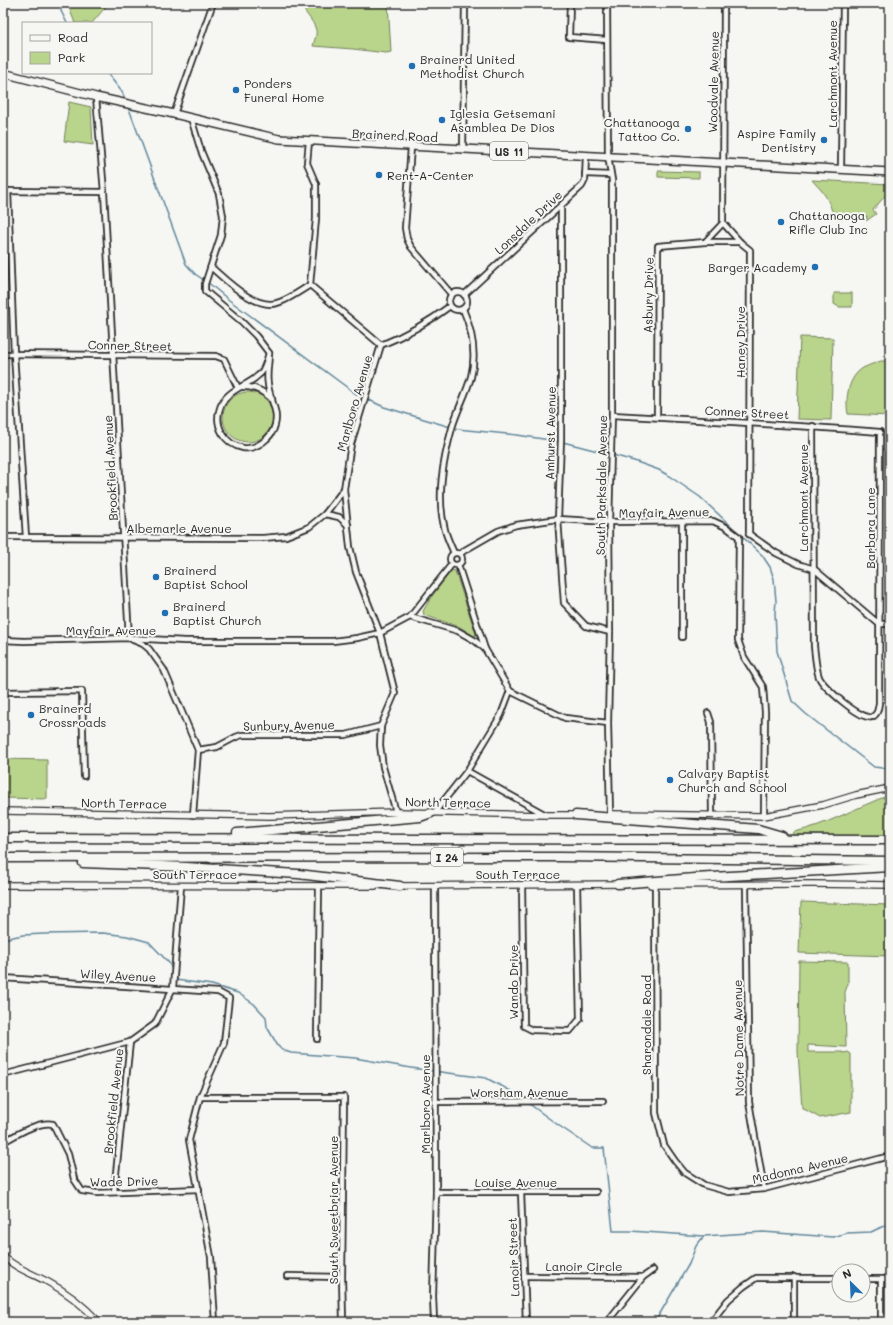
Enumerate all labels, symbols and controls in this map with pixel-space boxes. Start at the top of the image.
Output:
street label: Larchmont Avenue [824,20,840,128]
legend [22,22,152,74]
text: Road [58,29,88,45]
street label: Woodvale Avenue [704,31,722,133]
text: Park [58,49,85,65]
place label: Brainerd United Methodist Church [420,51,524,81]
marker: Brainerd United Methodist Church [407,61,417,71]
place label: Ponders Funeral Home [244,75,324,105]
marker: Ponders Funeral Home [231,85,241,95]
place label: Iglesia Getsemani Asamblea De Dios [450,105,556,135]
place label: Chattanooga Tattoo Co. [604,114,680,144]
marker: Iglesia Getsemani Asamblea De Dios [437,115,447,125]
marker: Chattanooga Tattoo Co. [683,124,693,134]
street label: Brainerd Road [352,125,439,145]
place label: Aspire Family Dentistry [737,125,816,155]
marker: Aspire Family Dentistry [819,135,829,145]
road number: US 11 [490,142,528,160]
place label: Rent-A-Center [387,167,474,183]
marker: Rent-A-Center [374,170,384,180]
street label: Lonsdale Drive [491,186,565,258]
place label: Chattanooga Rifle Club Inc [789,207,868,237]
marker: Chattanooga Rifle Club Inc [776,217,786,227]
street label: Asbury Drive [639,257,657,333]
place label: Barger Academy [708,259,807,275]
marker: Barger Academy [810,262,820,272]
street label: Haney Drive [732,306,748,378]
street label: Conner Street [88,336,172,354]
street label: Marlboro Avenue [333,353,375,453]
street label: Amhurst Avenue [541,386,559,480]
street label: Conner Street [704,402,790,422]
street label: Brookfield Avenue [99,415,121,521]
street label: South Parksdale Avenue [592,415,610,555]
street label: Larchmont Avenue [795,444,811,552]
street label: Barbara Lane [862,487,878,569]
street label: Mayfair Avenue [619,503,709,521]
street label: Albemarle Avenue [126,520,232,536]
place label: Brainerd Baptist School [164,562,248,592]
marker: Brainerd Baptist School [151,572,161,582]
place label: Brainerd Baptist Church [173,598,261,628]
marker: Brainerd Baptist Church [160,608,170,618]
street label: Mayfair Avenue [66,622,156,638]
place label: Brainerd Crossroads [39,700,107,730]
marker: Brainerd Crossroads [26,710,36,720]
street label: Sunbury Avenue [243,716,335,734]
place label: Calvary Baptist Church and School [678,765,787,795]
marker: Calvary Baptist Church and School [665,775,675,785]
street label: North Terrace [405,793,491,811]
street label: North Terrace [81,794,167,812]
road number: I 24 [431,848,463,866]
street label: South Terrace [153,866,237,882]
street label: South Terrace [476,866,560,882]
street label: Wando Drive [505,945,521,1019]
street label: Wiley Avenue [79,965,157,985]
street label: Sharondale Road [638,975,654,1075]
street label: Notre Dame Avenue [729,980,747,1096]
street label: Brookfield Avenue [100,1048,126,1154]
street label: Marlboro Avenue [417,1054,433,1154]
street label: Worsham Avenue [470,1084,568,1100]
street label: South Sweetbriar Avenue [325,1136,341,1284]
street label: Madonna Avenue [751,1149,849,1187]
street label: Wade Drive [90,1172,158,1190]
street label: Louise Avenue [475,1174,557,1190]
street label: Lanoir Street [504,1217,522,1297]
street label: Lanoir Circle [546,1258,622,1274]
north arrow [831,1263,871,1303]
text: N [840,1265,854,1282]

